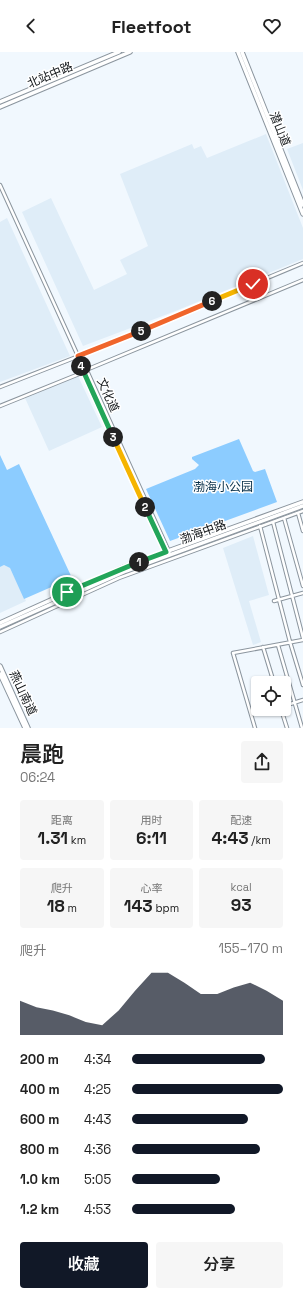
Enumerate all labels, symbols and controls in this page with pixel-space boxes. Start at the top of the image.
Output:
icon: back [20,15,42,37]
text: Fleetfoot [111,15,192,38]
icon: heart [261,15,283,37]
street label: 北站中路 [25,58,75,92]
street label: 潜山道 [266,109,294,149]
pin [236,267,270,301]
icon: check [242,273,264,295]
pin: 6 [202,291,222,311]
text: 6 [209,294,215,308]
pin: 5 [131,321,151,341]
text: 5 [138,324,144,338]
pin: 4 [71,356,91,376]
text: 4 [78,359,85,373]
street label: 文化道 [93,375,123,415]
pin: 3 [103,427,123,447]
text: 3 [110,430,116,444]
park label: 渤海小公园 [193,479,253,495]
pin: 2 [135,497,155,517]
text: 2 [142,500,148,514]
street label: 渤海中路 [178,516,228,548]
pin: 1 [129,552,149,572]
text: 1 [137,555,141,569]
pin [50,575,84,609]
icon: arrive [56,581,78,603]
street label: 燕山南道 [6,668,40,718]
map controls [251,676,291,716]
button: locate [251,676,291,716]
text: 晨跑 [20,740,64,768]
button: share [241,741,283,783]
text: 06:24 [20,769,55,786]
text: 距离 [51,813,73,827]
text: 用时 [140,813,162,827]
text: 配速 [230,813,252,827]
text: 1.31 [37,827,68,849]
text: 6:11 [136,827,167,849]
text: 4:43 [212,827,249,849]
text: km [68,833,86,847]
text: /km [249,833,271,847]
text: kcal [231,880,252,894]
text: 爬升 [51,881,73,895]
text: 心率 [140,881,162,895]
text: 93 [231,894,252,916]
text: 18 [47,895,65,917]
text: 143 [124,895,153,917]
text: m [65,901,77,915]
text: bpm [153,901,179,915]
text: 155–170 m [219,940,283,957]
text: 爬升 [20,942,46,959]
text: 200 m [20,1051,59,1068]
text: 4:34 [84,1051,111,1068]
text: 400 m [20,1081,60,1098]
text: 4:25 [84,1081,111,1098]
text: 600 m [20,1111,59,1128]
text: 4:43 [84,1111,111,1128]
text: 800 m [20,1141,59,1158]
text: 4:36 [84,1141,111,1158]
text: 1.0 km [20,1171,60,1188]
text: 5:05 [84,1171,111,1188]
text: 1.2 km [20,1201,59,1218]
text: 4:53 [84,1201,111,1218]
button: 收藏 [20,1242,148,1288]
button: 分享 [156,1242,283,1288]

